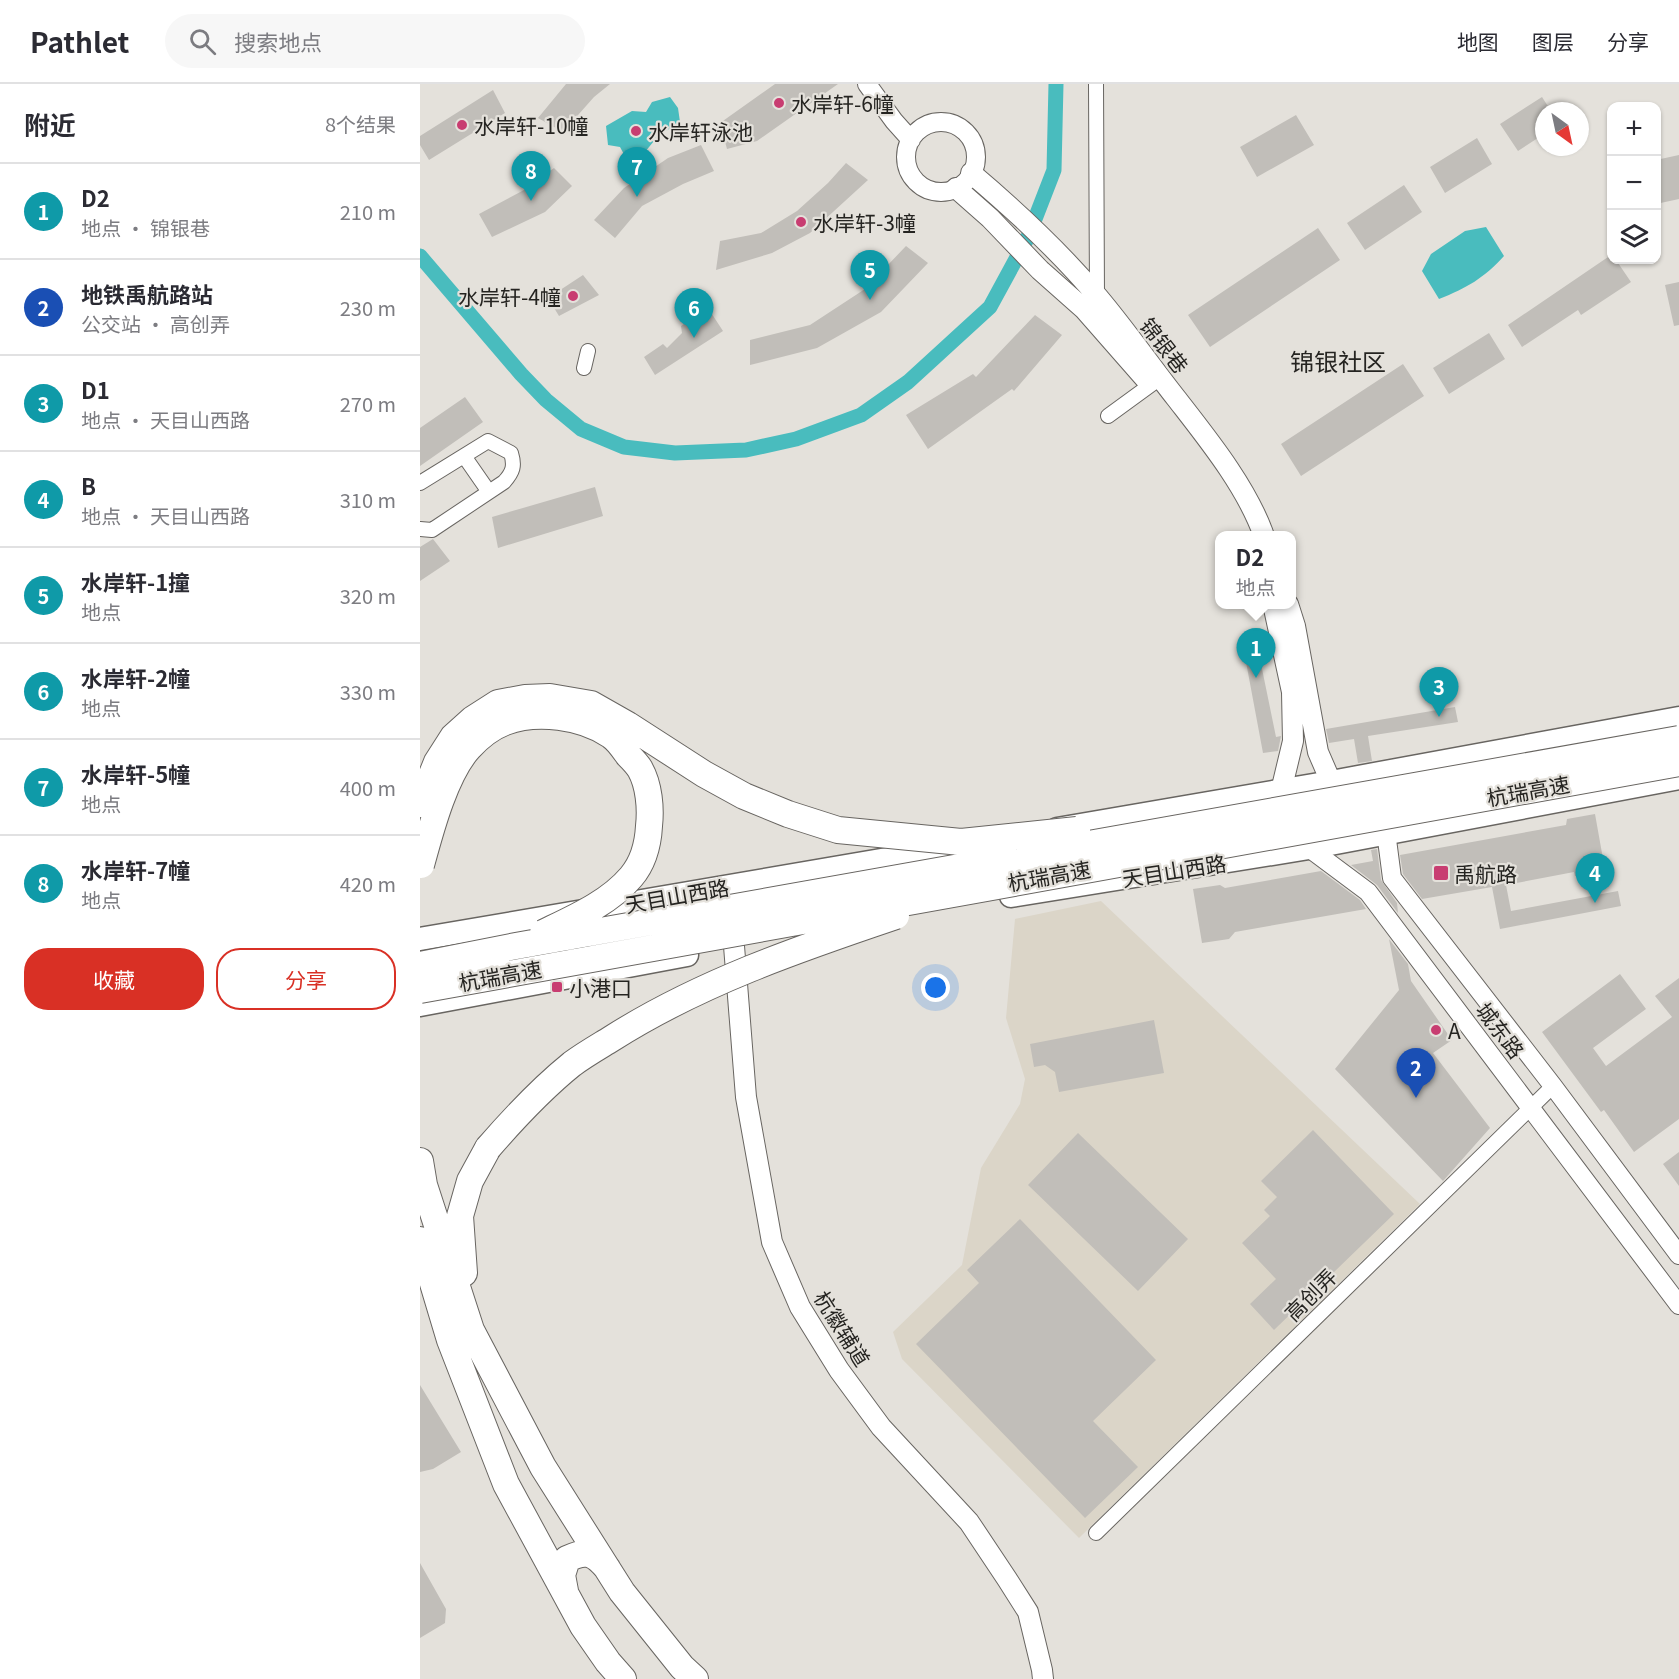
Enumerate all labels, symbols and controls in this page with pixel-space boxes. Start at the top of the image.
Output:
search box [165,14,585,68]
text: Pathlet [30,21,129,61]
icon: search [186,25,219,58]
text: 搜索地点 [234,25,322,57]
text: 地图 [1457,26,1499,56]
text: 图层 [1532,26,1574,56]
text: 分享 [1607,26,1649,56]
place label: 水岸轩-6幢 [791,88,894,118]
marker: 水岸轩-6幢 [772,96,786,110]
north arrow [1535,102,1589,156]
map controls [1607,102,1661,264]
button: + [1607,102,1661,156]
text: 附近 [24,105,76,142]
text: 8个结果 [325,109,396,138]
place label: 水岸轩-10幢 [474,110,589,140]
place label: 水岸轩泳池 [648,116,753,146]
marker: 水岸轩-10幢 [455,118,469,132]
marker: 水岸轩泳池 [629,124,643,138]
pin: 7 [618,147,656,197]
pin: 8 [512,152,550,201]
button: − [1607,156,1661,210]
text: D2 [81,181,110,213]
text: 1 [38,197,49,226]
text: 210 m [340,197,396,226]
place label: 水岸轩-3幢 [813,207,916,237]
button: layers [1607,210,1661,264]
text: 地点 · 锦银巷 [81,213,210,242]
marker: 水岸轩-3幢 [794,215,808,229]
pin: 5 [850,250,890,300]
text: 地铁禹航路站 [81,277,213,309]
place label: 水岸轩-4幢 [458,281,561,311]
pin: 6 [674,288,714,338]
marker: 水岸轩-4幢 [566,289,580,303]
text: 2 [38,293,49,322]
text: 230 m [340,293,396,322]
text: 公交站 · 高创弄 [81,309,230,338]
street label: 锦银巷 [1134,311,1196,379]
district label: 锦银社区 [1290,343,1386,378]
text: D1 [81,373,110,405]
text: 3 [38,389,49,418]
text: 270 m [340,389,396,418]
text: 地点 · 天目山西路 [81,405,250,434]
text: B [81,469,96,501]
text: 4 [38,485,49,514]
text: 310 m [340,485,396,514]
text: 地点 · 天目山西路 [81,501,250,530]
popup [1215,531,1296,609]
text: D2 [1236,540,1264,572]
text: 水岸轩-1撞 [81,565,190,597]
text: 地点 [1236,572,1276,601]
text: 5 [38,581,49,610]
text: 320 m [340,581,396,610]
text: 地点 [81,597,121,626]
pin: 1 [1236,628,1276,678]
text: 水岸轩-2幢 [81,661,190,693]
pin: 3 [1420,668,1458,717]
text: 6 [38,677,49,706]
text: 330 m [340,677,396,706]
text: 地点 [81,693,121,722]
text: 水岸轩-5幢 [81,757,190,789]
street label: 杭瑞高速 [1484,768,1572,812]
text: 7 [38,773,49,802]
text: 400 m [340,773,396,802]
text: 地点 [81,789,121,818]
street label: 天目山西路 [1120,847,1228,893]
text: 水岸轩-7幢 [81,853,190,885]
street label: 杭瑞高速 [1005,853,1093,897]
pin: 4 [1576,854,1614,903]
place label: 禹航路 [1454,858,1517,888]
marker: 禹航路 [1432,864,1450,882]
text: 8 [38,869,49,898]
text: 420 m [340,869,396,898]
street label: 天目山西路 [623,871,731,919]
text: 地点 [81,885,121,914]
button: 收藏 [24,948,204,1010]
button: 分享 [216,948,396,1010]
street label: 杭瑞高速 [456,953,544,997]
place label: 小港口 [569,972,632,1002]
your location [921,973,950,1002]
marker: 小港口 [550,980,564,994]
street label: 城东路 [1470,996,1532,1064]
place label: A [1448,1015,1461,1045]
marker: A [1429,1023,1443,1037]
pin: 2 [1396,1048,1436,1098]
street label: 高创弄 [1277,1261,1343,1327]
street label: 杭徽辅道 [808,1284,878,1372]

